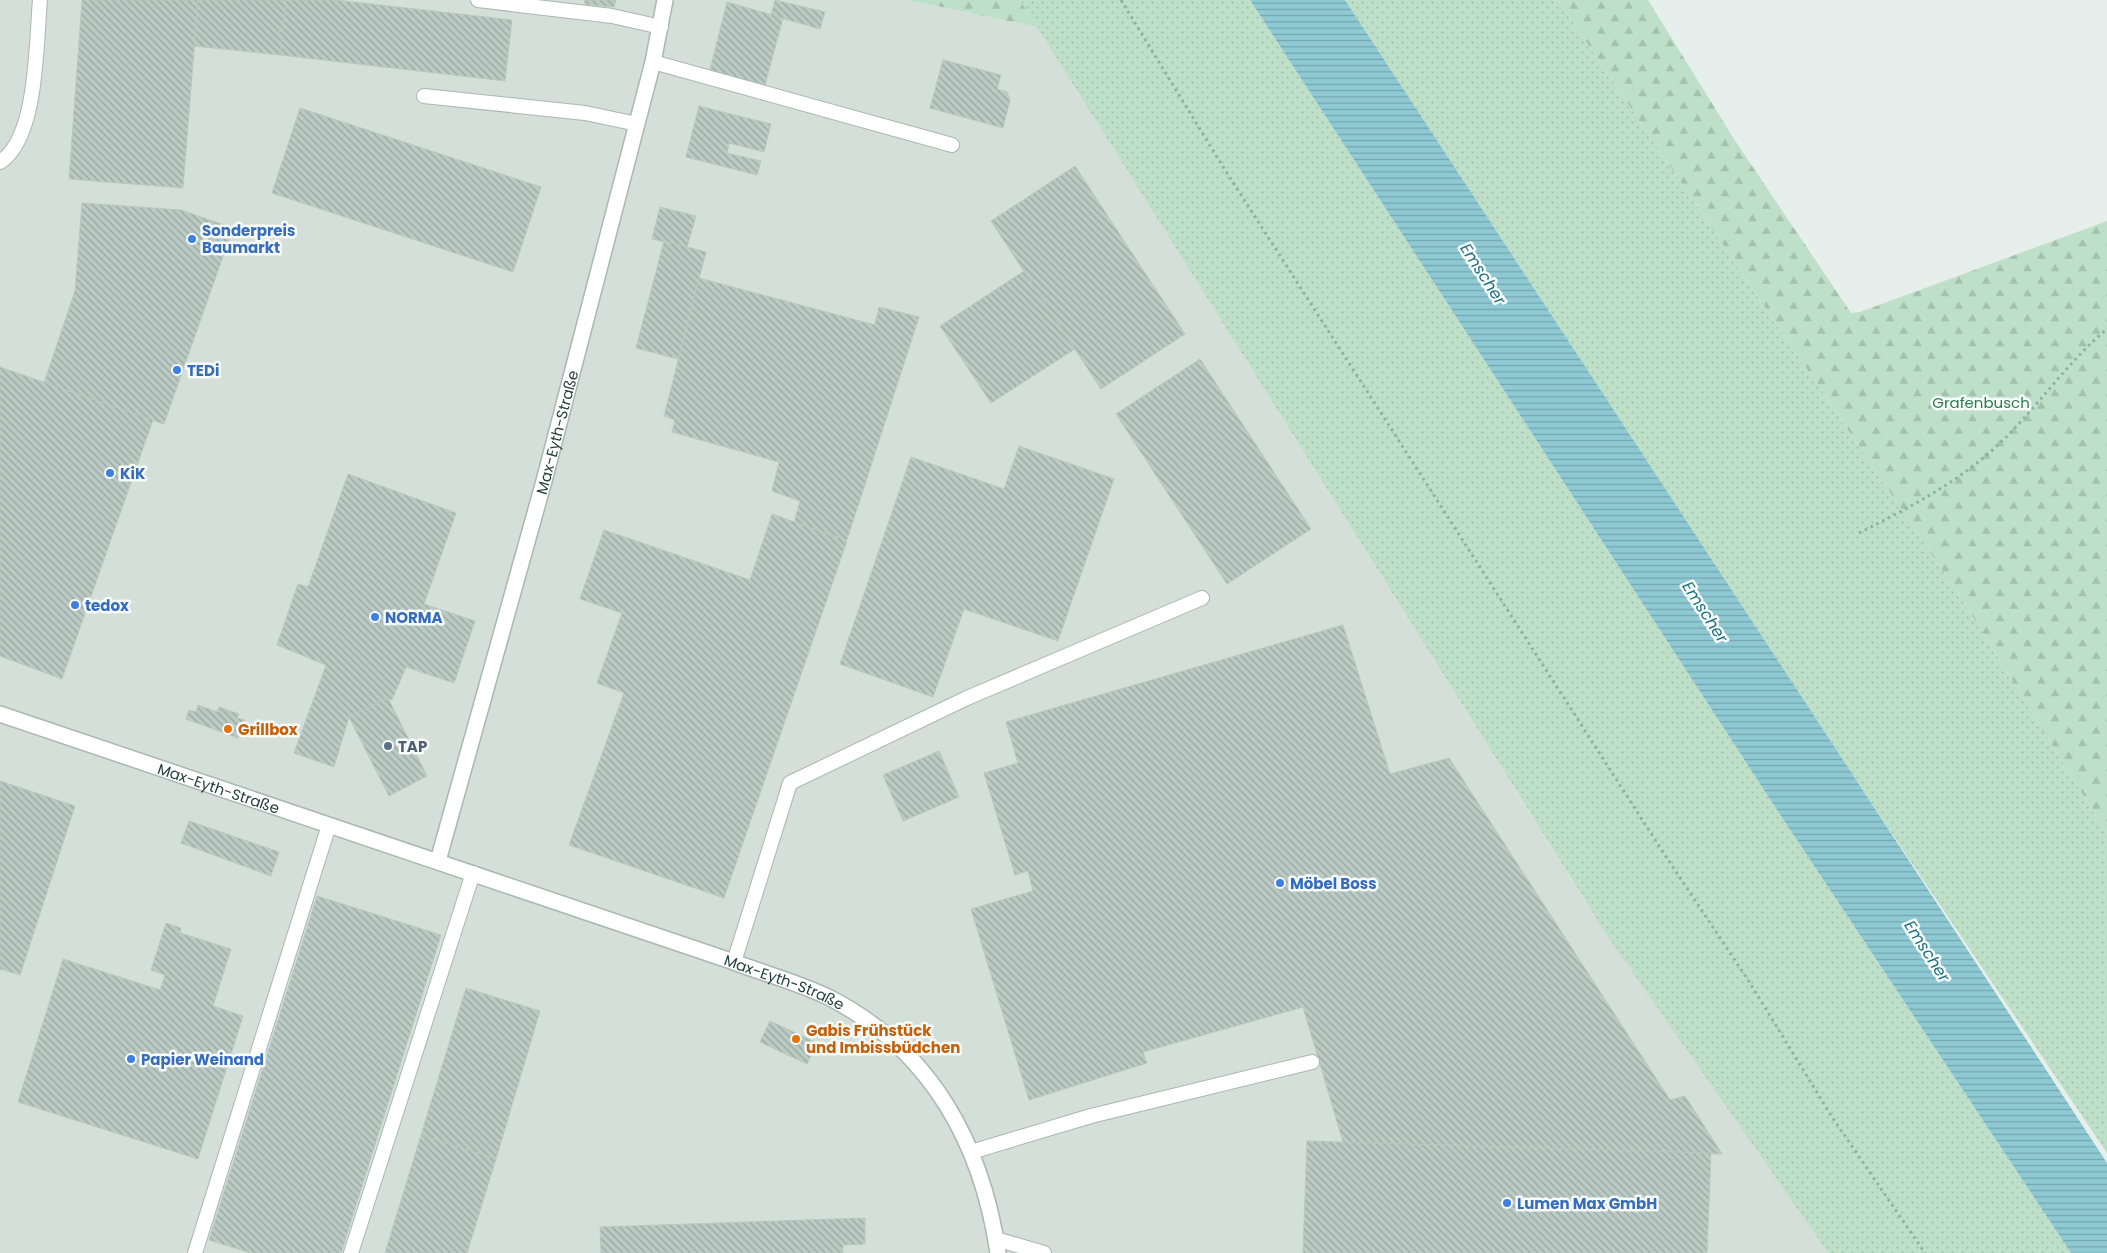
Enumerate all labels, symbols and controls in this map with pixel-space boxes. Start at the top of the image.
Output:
place label: Sonderpreis Baumarkt [202,220,295,258]
marker: Sonderpreis Baumarkt [186,233,198,245]
water label: Emscher [1455,239,1512,310]
place label: TEDi [187,360,219,381]
marker: TEDi [171,364,183,376]
street label: Max-Eyth-Straße [530,368,583,497]
park label: Grafenbusch [1932,392,2030,413]
place label: KiK [120,463,146,484]
marker: KiK [104,467,116,479]
water label: Emscher [1677,577,1734,648]
place label: tedox [85,595,129,616]
marker: tedox [69,599,81,611]
place label: NORMA [385,607,443,628]
marker: NORMA [369,611,381,623]
place label: Grillbox [238,719,298,740]
marker: Grillbox [222,723,234,735]
place label: TAP [398,736,427,757]
marker: TAP [382,740,394,752]
street label: Max-Eyth-Straße [155,758,283,818]
place label: Möbel Boss [1290,873,1377,894]
marker: Möbel Boss [1274,877,1286,889]
water label: Emscher [1899,916,1956,987]
street label: Max-Eyth-Straße [722,949,849,1015]
place label: Gabis Frühstück und Imbissbüdchen [806,1020,960,1058]
marker: Gabis Frühstück und Imbissbüdchen [790,1033,802,1045]
place label: Papier Weinand [141,1049,264,1070]
marker: Papier Weinand [125,1053,137,1065]
place label: Lumen Max GmbH [1517,1193,1657,1214]
marker: Lumen Max GmbH [1501,1197,1513,1209]

